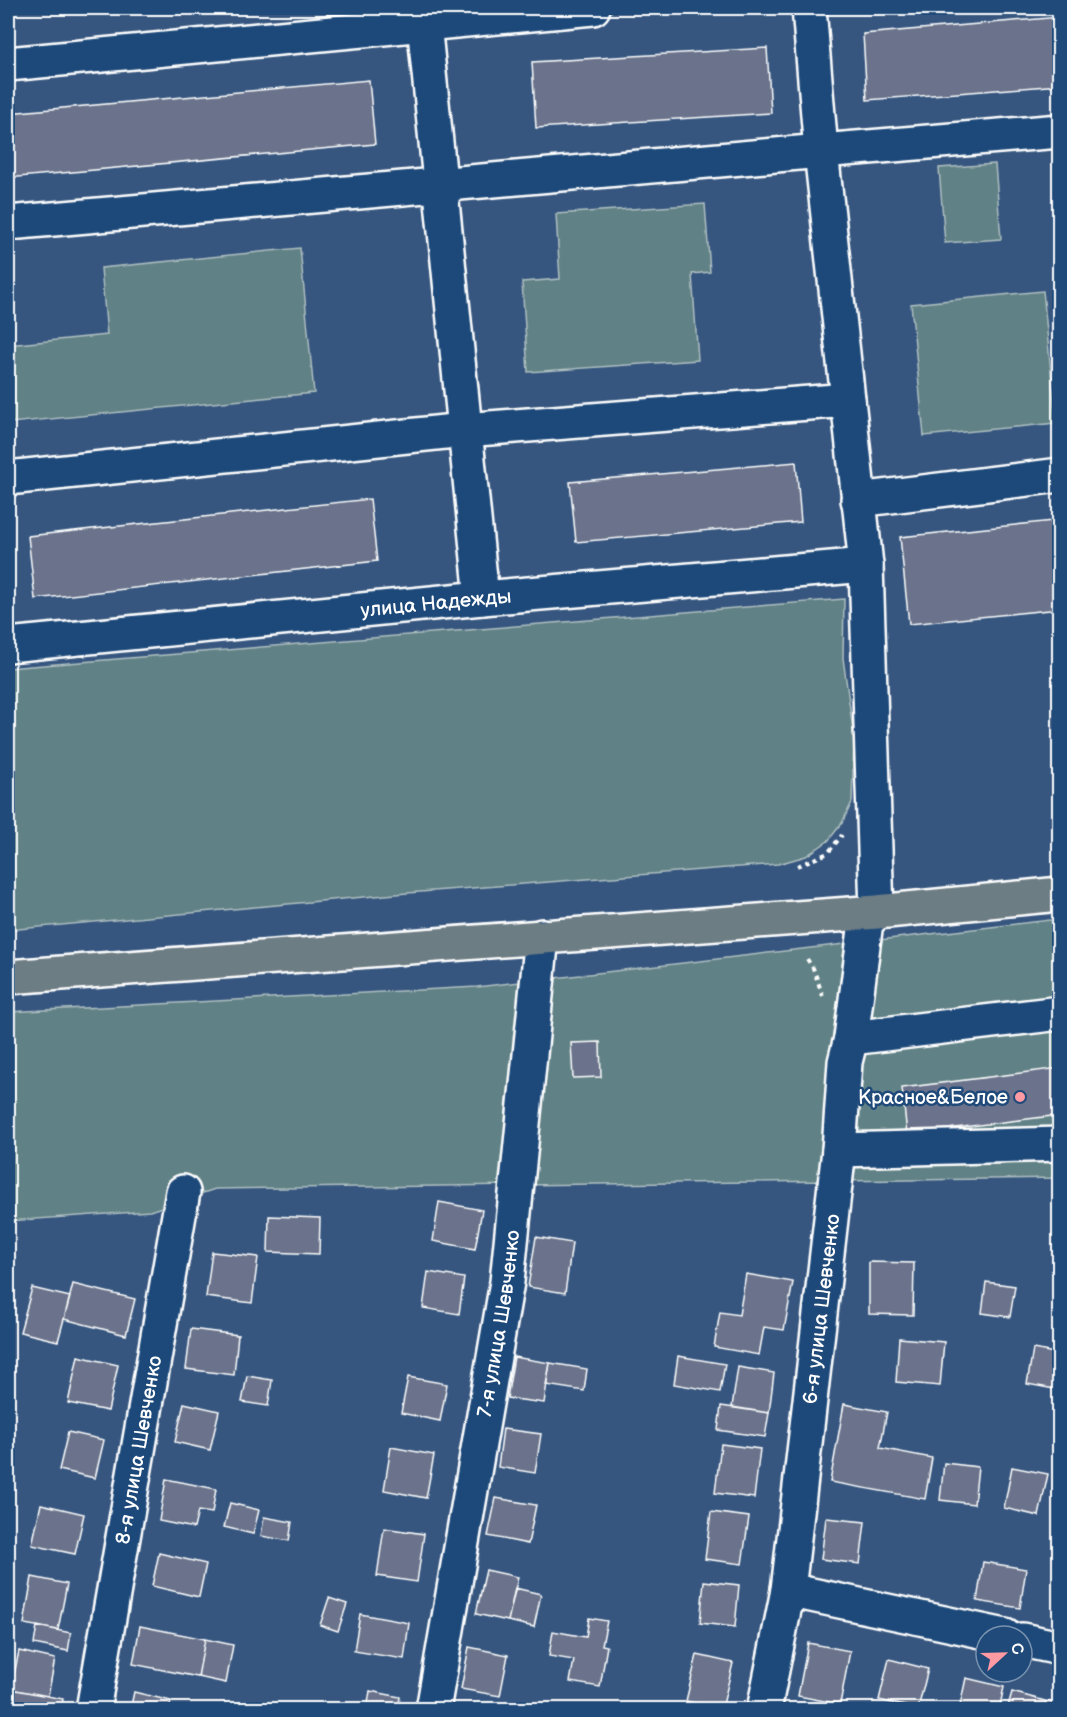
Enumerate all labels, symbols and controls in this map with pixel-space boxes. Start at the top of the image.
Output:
street label: улица Надежды [360,585,512,623]
place label: Красное&Белое [858,1086,1008,1110]
marker: Красное&Белое [1013,1090,1027,1104]
street label: 6-я улица Шевченко [798,1213,846,1406]
street label: 7-я улица Шевченко [473,1229,525,1419]
street label: 8-я улица Шевченко [111,1354,167,1546]
north arrow [974,1624,1034,1684]
text: С [1006,1640,1027,1658]

